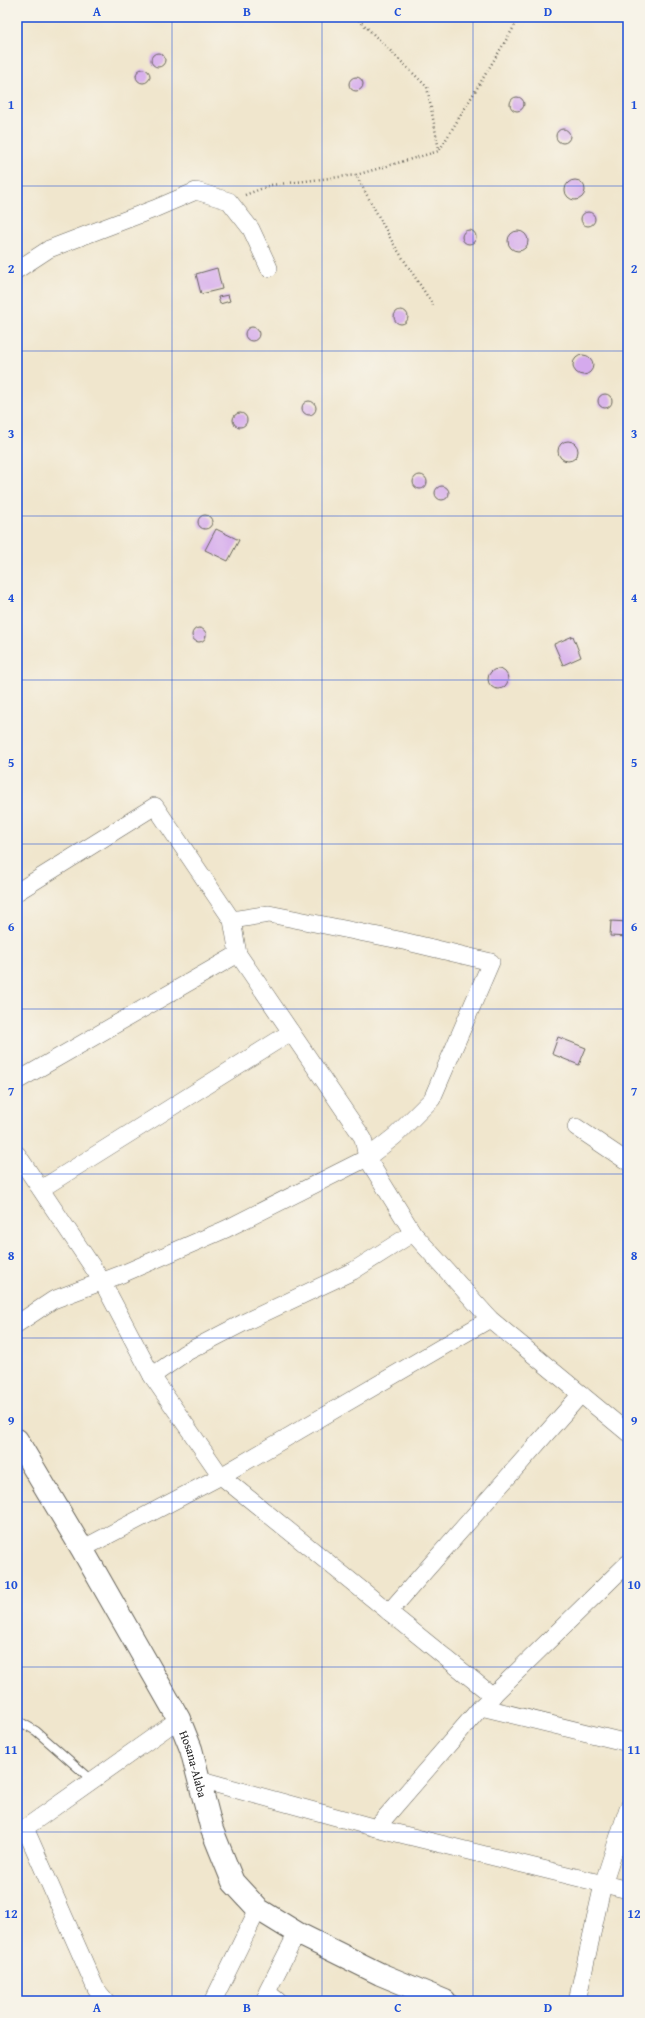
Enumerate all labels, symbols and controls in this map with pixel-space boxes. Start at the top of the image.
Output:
text: A [93,2,102,21]
text: B [243,2,251,21]
text: C [394,2,402,21]
text: D [544,2,552,21]
text: 1 [8,95,14,114]
text: 1 [631,95,637,114]
text: 2 [8,259,15,278]
text: 2 [631,259,638,278]
text: 3 [8,424,14,443]
text: 3 [631,424,637,443]
text: 4 [8,588,15,607]
text: 4 [631,588,638,607]
text: 5 [8,753,15,772]
text: 5 [631,753,638,772]
text: 6 [8,917,15,936]
text: 6 [631,917,638,936]
text: 7 [8,1082,15,1101]
text: 7 [631,1082,638,1101]
text: 8 [8,1246,15,1265]
text: 8 [631,1246,638,1265]
text: 9 [8,1411,15,1430]
text: 9 [631,1411,638,1430]
text: 10 [4,1575,18,1594]
text: 10 [627,1575,641,1594]
street label: Hosana-Alaba [176,1728,212,1800]
text: 11 [4,1740,18,1759]
text: 11 [627,1740,641,1759]
text: 12 [4,1904,18,1923]
text: 12 [627,1904,641,1923]
text: A [93,1998,102,2017]
text: B [243,1998,251,2017]
text: C [394,1998,402,2017]
text: D [544,1998,552,2017]

